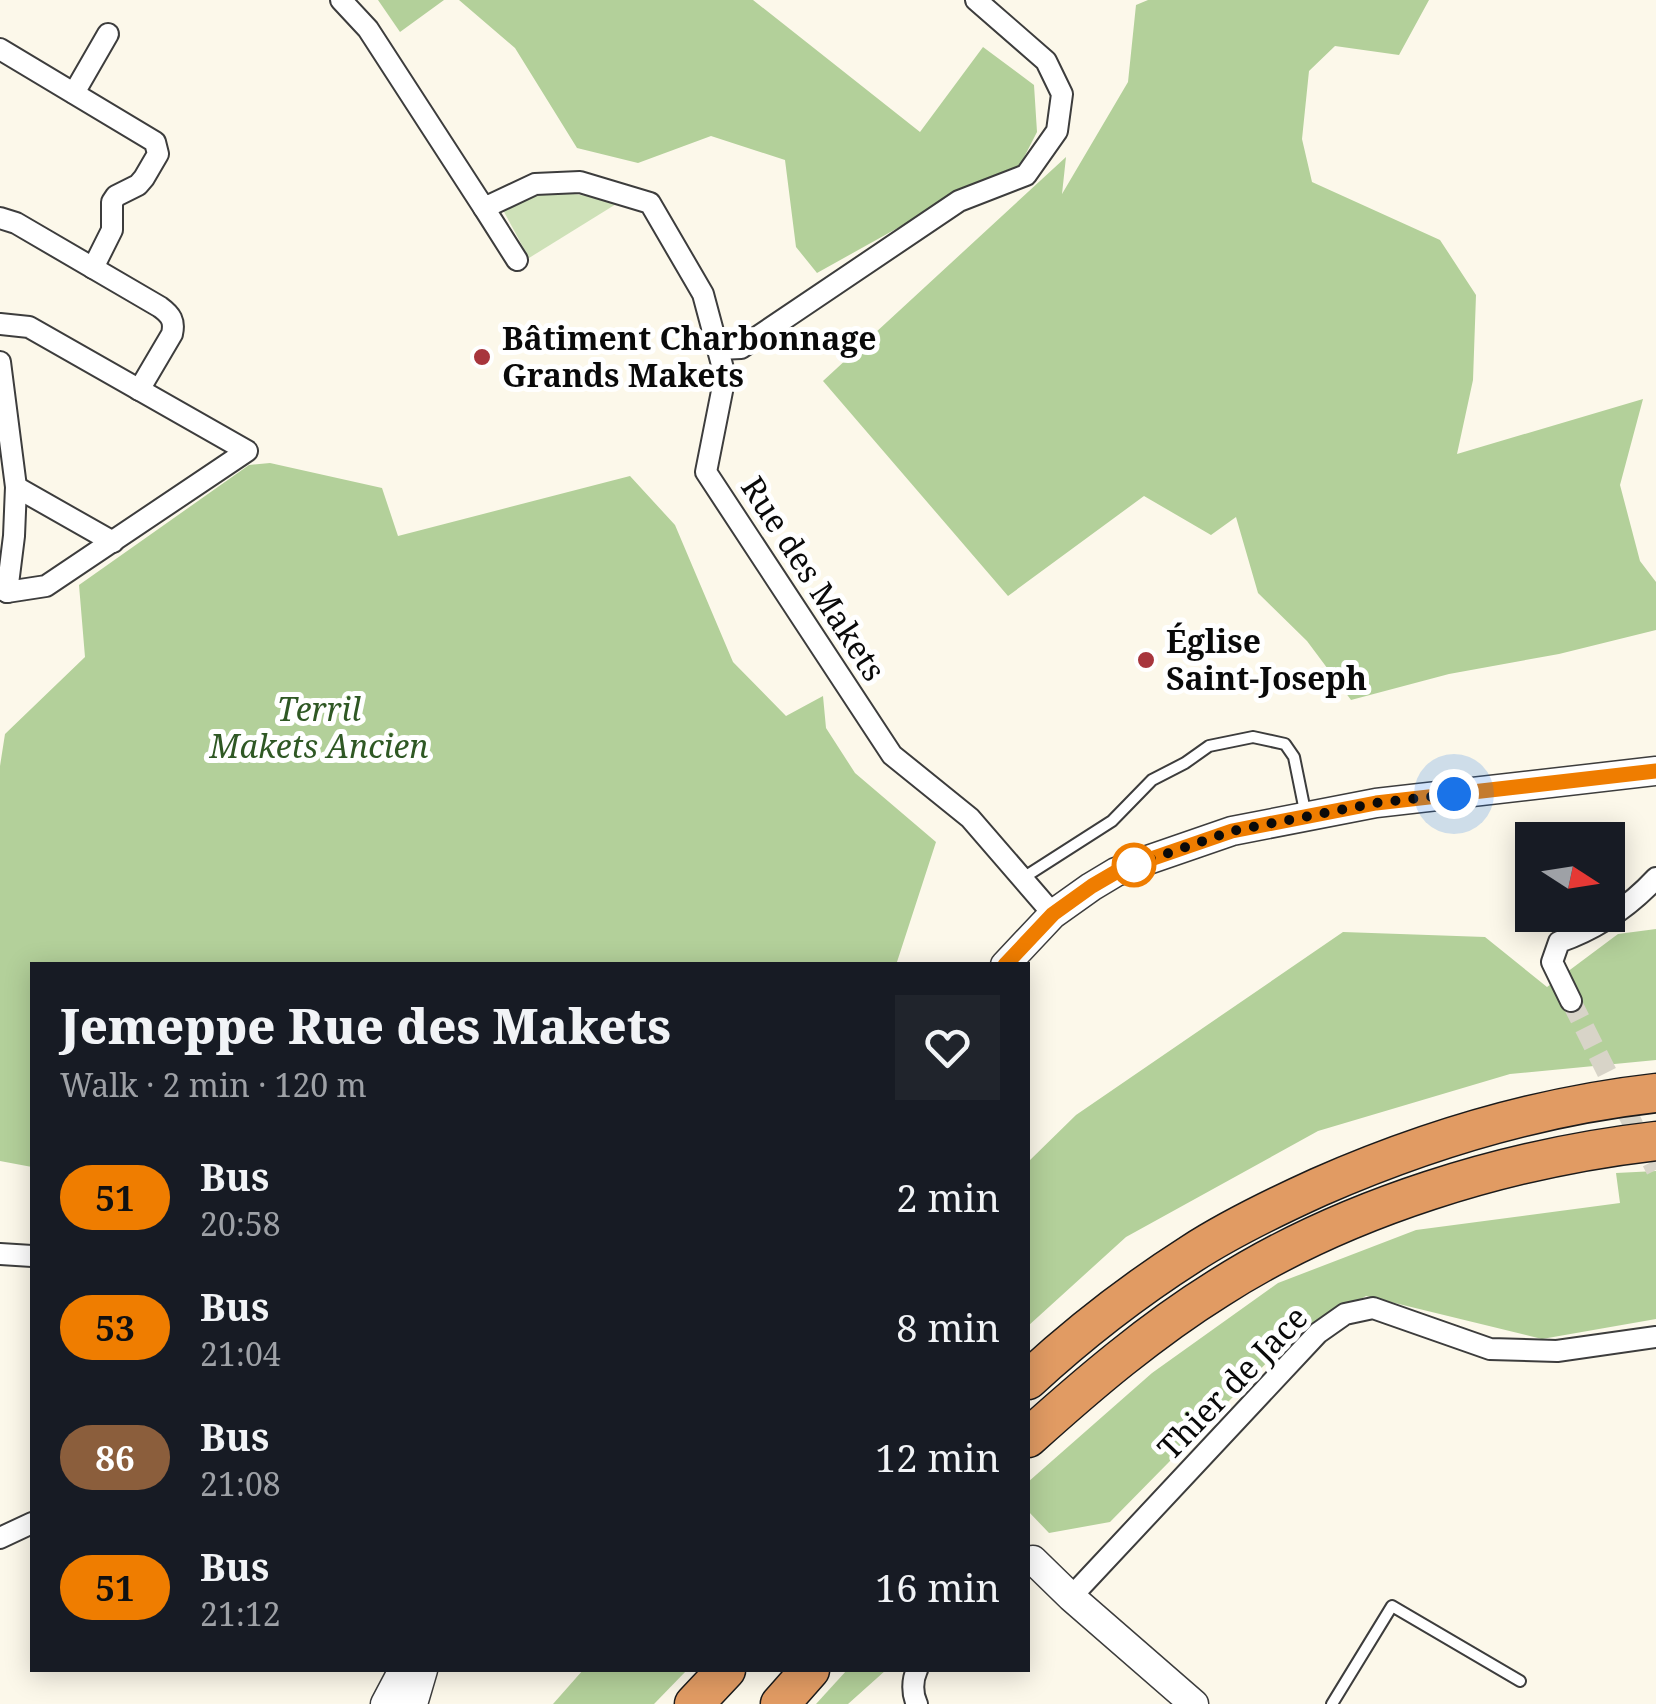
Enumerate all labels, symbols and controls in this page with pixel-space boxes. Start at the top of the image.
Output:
place label: Bâtiment Charbonnage Grands Makets [502,316,877,396]
marker: Bâtiment Charbonnage Grands Makets [471,346,493,368]
street label: Rue des Makets [732,468,896,689]
place label: Église Saint-Joseph [1166,619,1367,699]
marker: Église Saint-Joseph [1135,649,1157,671]
park label: Terril Makets Ancien [209,687,428,767]
your location [1429,769,1479,819]
north arrow [1515,822,1625,932]
map controls [1515,822,1625,932]
unlabelled marker [1113,844,1155,886]
text: Jemeppe Rue des Makets [60,993,671,1058]
button: heart [895,995,1000,1100]
text: Walk · 2 min · 120 m [60,1063,367,1106]
text: Bus [200,1150,269,1202]
text: 2 min [896,1171,1000,1223]
text: 51 [95,1174,135,1221]
text: 20:58 [200,1202,281,1245]
text: Bus [200,1280,269,1332]
street label: Thier de Jace [1148,1296,1316,1468]
text: 8 min [896,1301,1000,1353]
text: 53 [95,1304,135,1351]
text: 21:04 [200,1332,281,1375]
text: Bus [200,1410,269,1462]
text: 12 min [875,1431,1000,1483]
text: 86 [95,1434,135,1481]
text: 21:08 [200,1462,281,1505]
text: Bus [200,1540,269,1592]
text: 16 min [875,1561,1000,1613]
text: 51 [95,1564,135,1611]
text: 21:12 [200,1592,281,1635]

